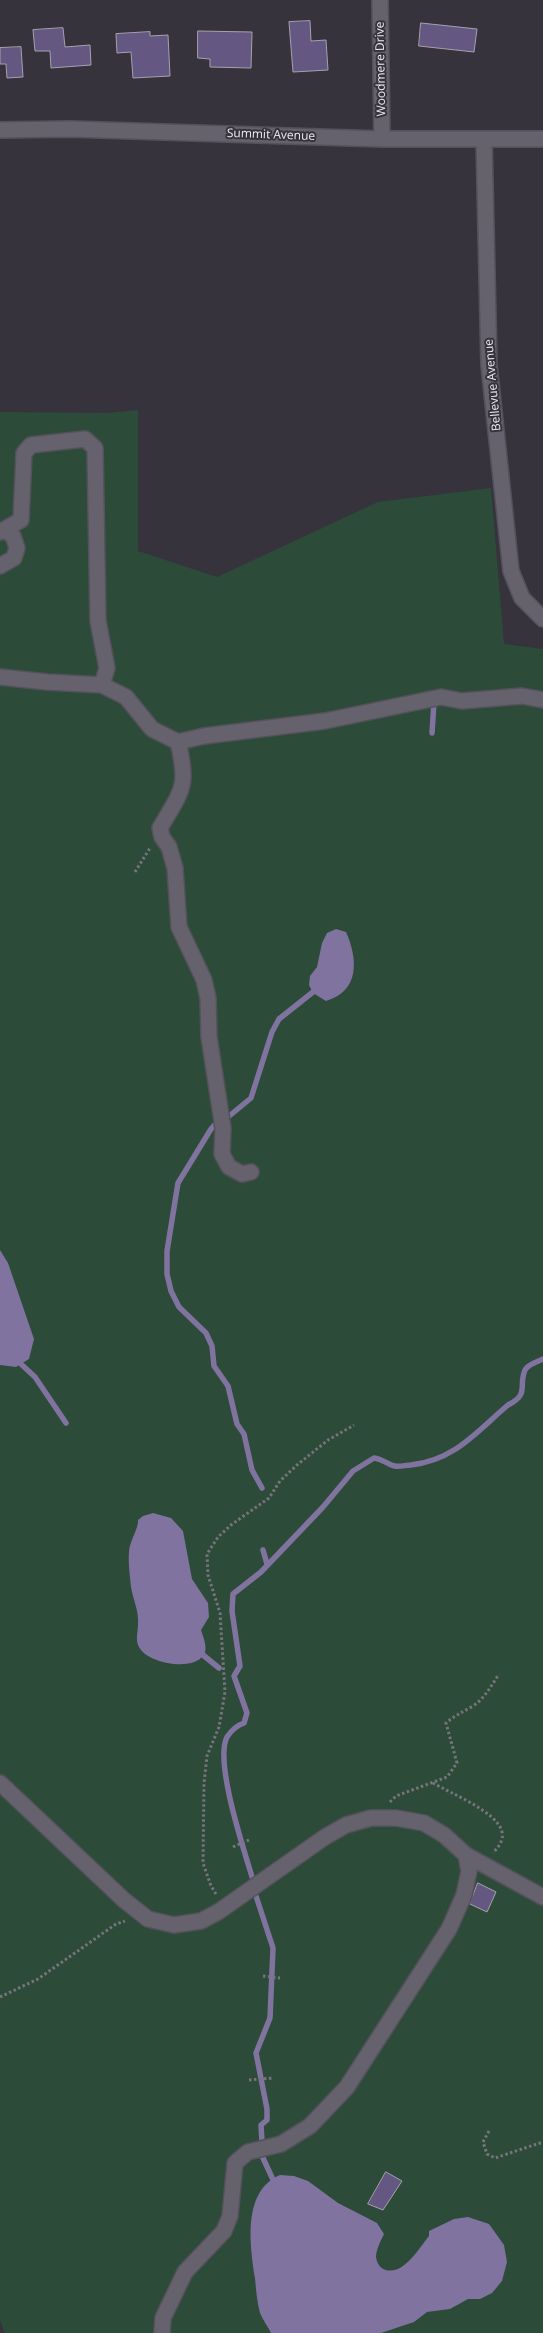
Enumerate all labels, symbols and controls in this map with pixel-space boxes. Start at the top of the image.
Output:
street label: Woodmere Drive [373,21,389,117]
street label: Summit Avenue [227,126,315,144]
street label: Bellevue Avenue [482,338,504,432]

